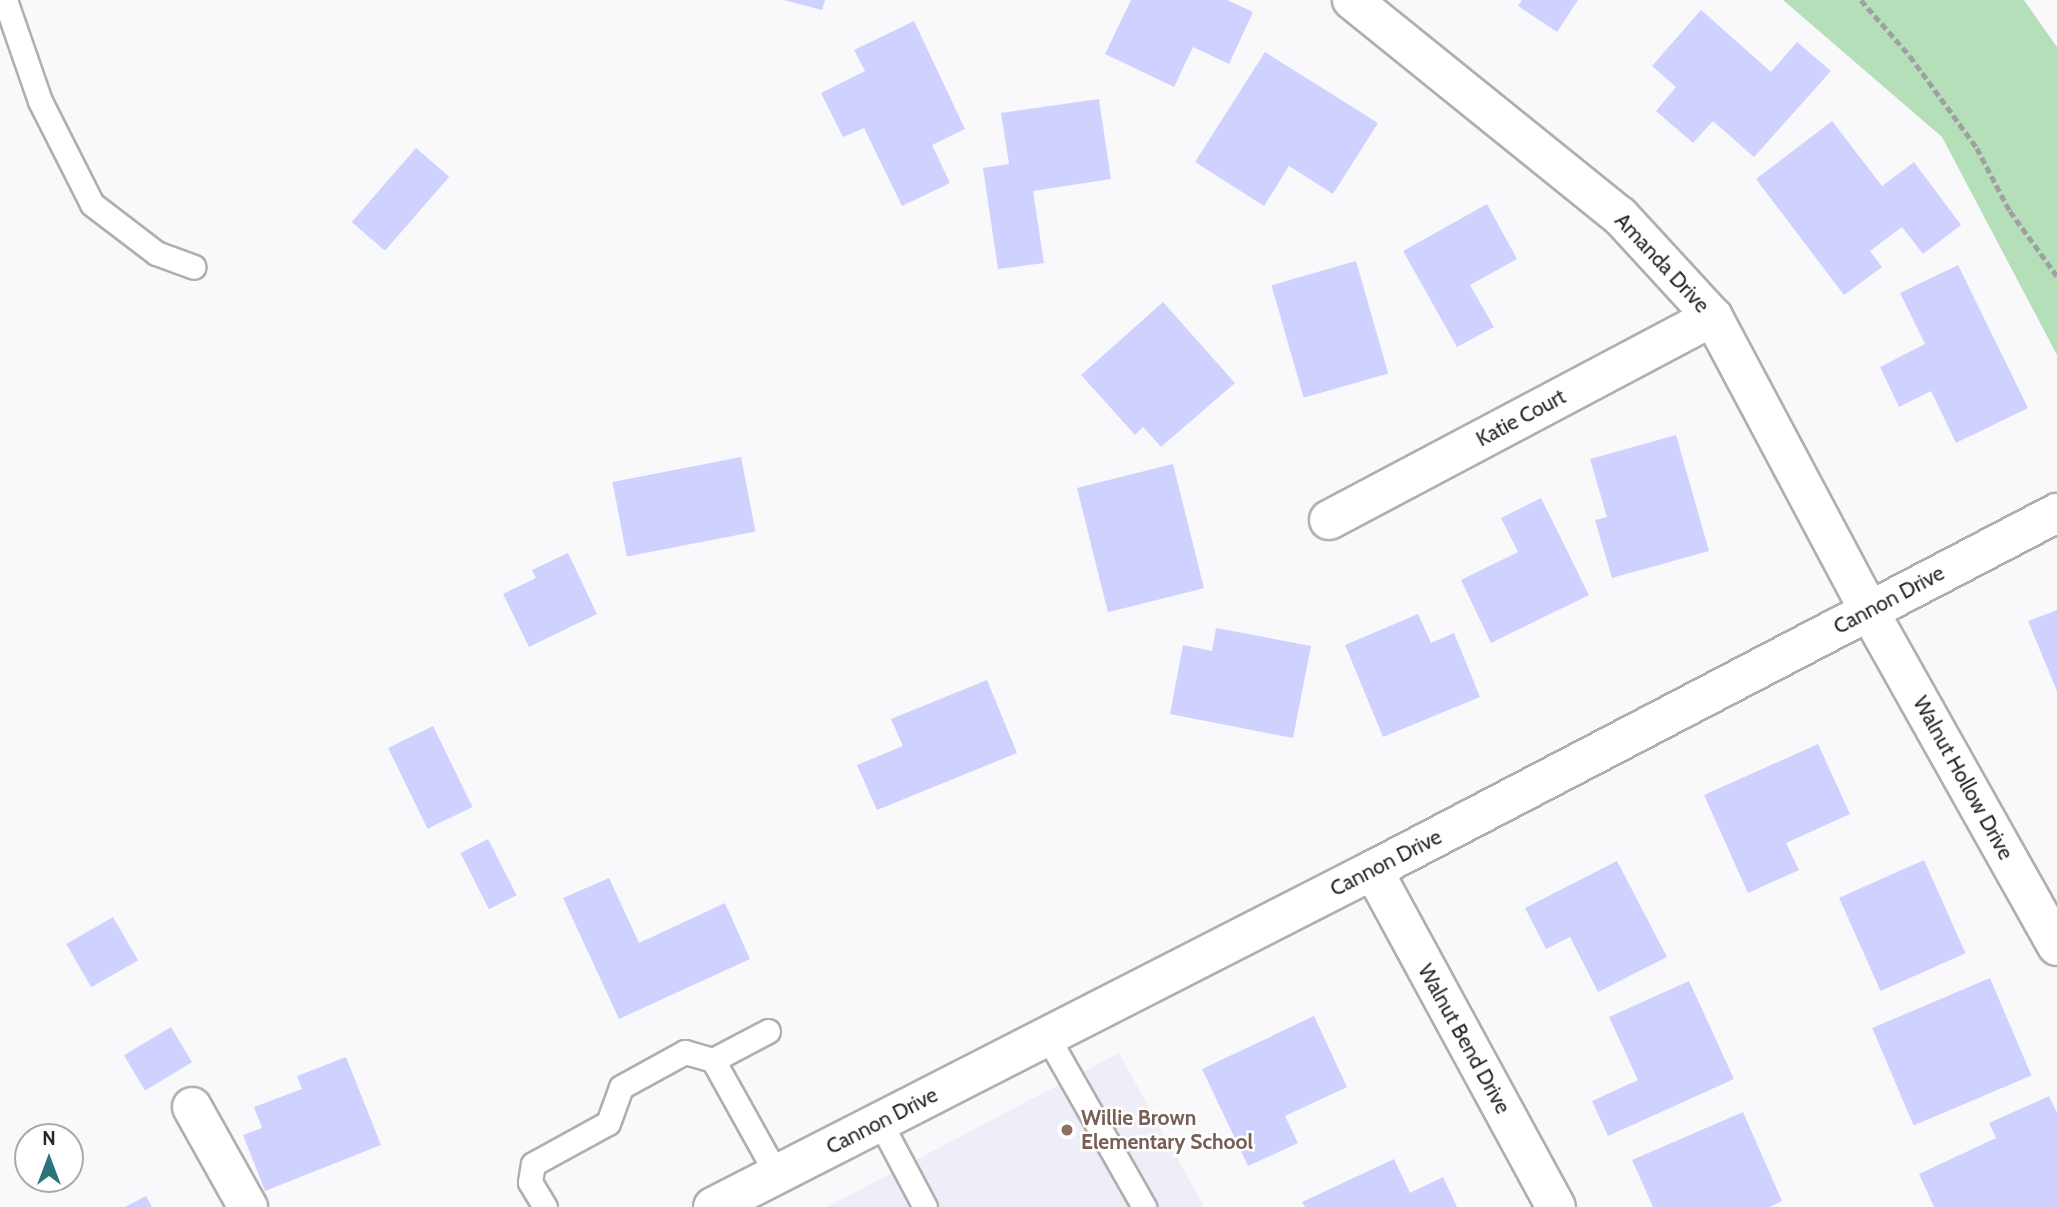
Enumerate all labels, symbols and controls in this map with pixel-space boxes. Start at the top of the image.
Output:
street label: Amanda Drive [1610,208,1714,318]
street label: Katie Court [1472,384,1570,452]
street label: Cannon Drive [1829,560,1949,640]
street label: Walnut Hollow Drive [1908,692,2018,864]
street label: Cannon Drive [1326,824,1446,902]
street label: Walnut Bend Drive [1412,960,1516,1118]
street label: Cannon Drive [822,1082,942,1160]
place label: Willie Brown Elementary School [1081,1105,1253,1155]
marker: Willie Brown Elementary School [1059,1122,1075,1138]
north arrow [14,1123,84,1193]
text: N [42,1127,56,1150]

